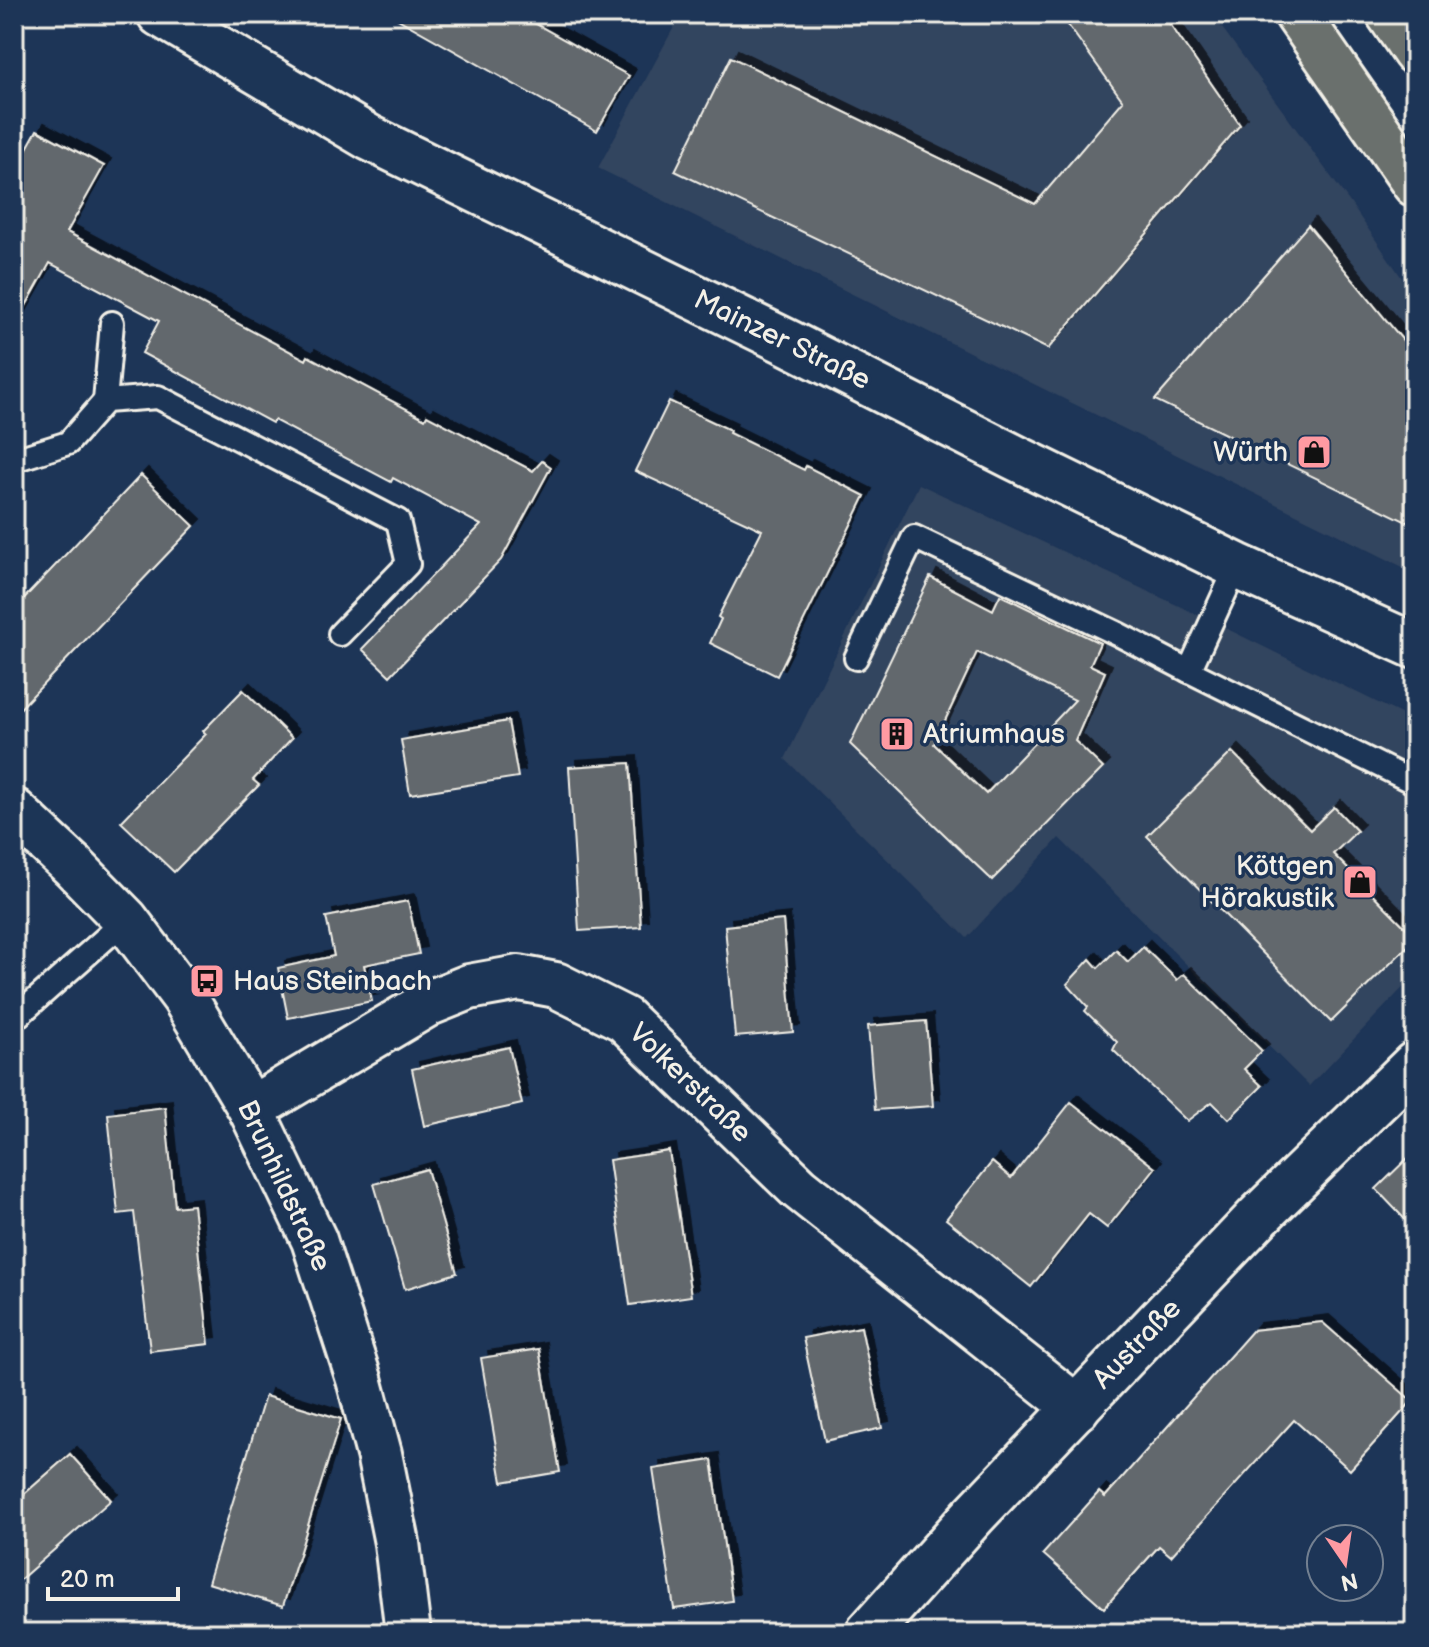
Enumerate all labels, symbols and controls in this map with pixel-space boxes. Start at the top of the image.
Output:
street label: Mainzer Straße [688,283,876,397]
shop icon: Würth [1295,433,1333,471]
place label: Würth [1213,436,1288,469]
building icon: Atriumhaus [878,715,916,753]
place label: Atriumhaus [923,718,1065,751]
place label: Köttgen Hörakustik [1200,850,1334,915]
shop icon: Köttgen Hörakustik [1341,863,1379,901]
bus stop icon: Haus Steinbach [188,962,226,1000]
place label: Haus Steinbach [233,965,432,998]
street label: Volkerstraße [622,1016,758,1150]
street label: Brunhildstraße [230,1095,338,1277]
street label: Austraße [1086,1292,1188,1396]
north arrow [1305,1523,1385,1603]
scale bar [48,1551,178,1601]
text: 20 m [60,1565,115,1594]
text: N [1338,1566,1360,1596]

